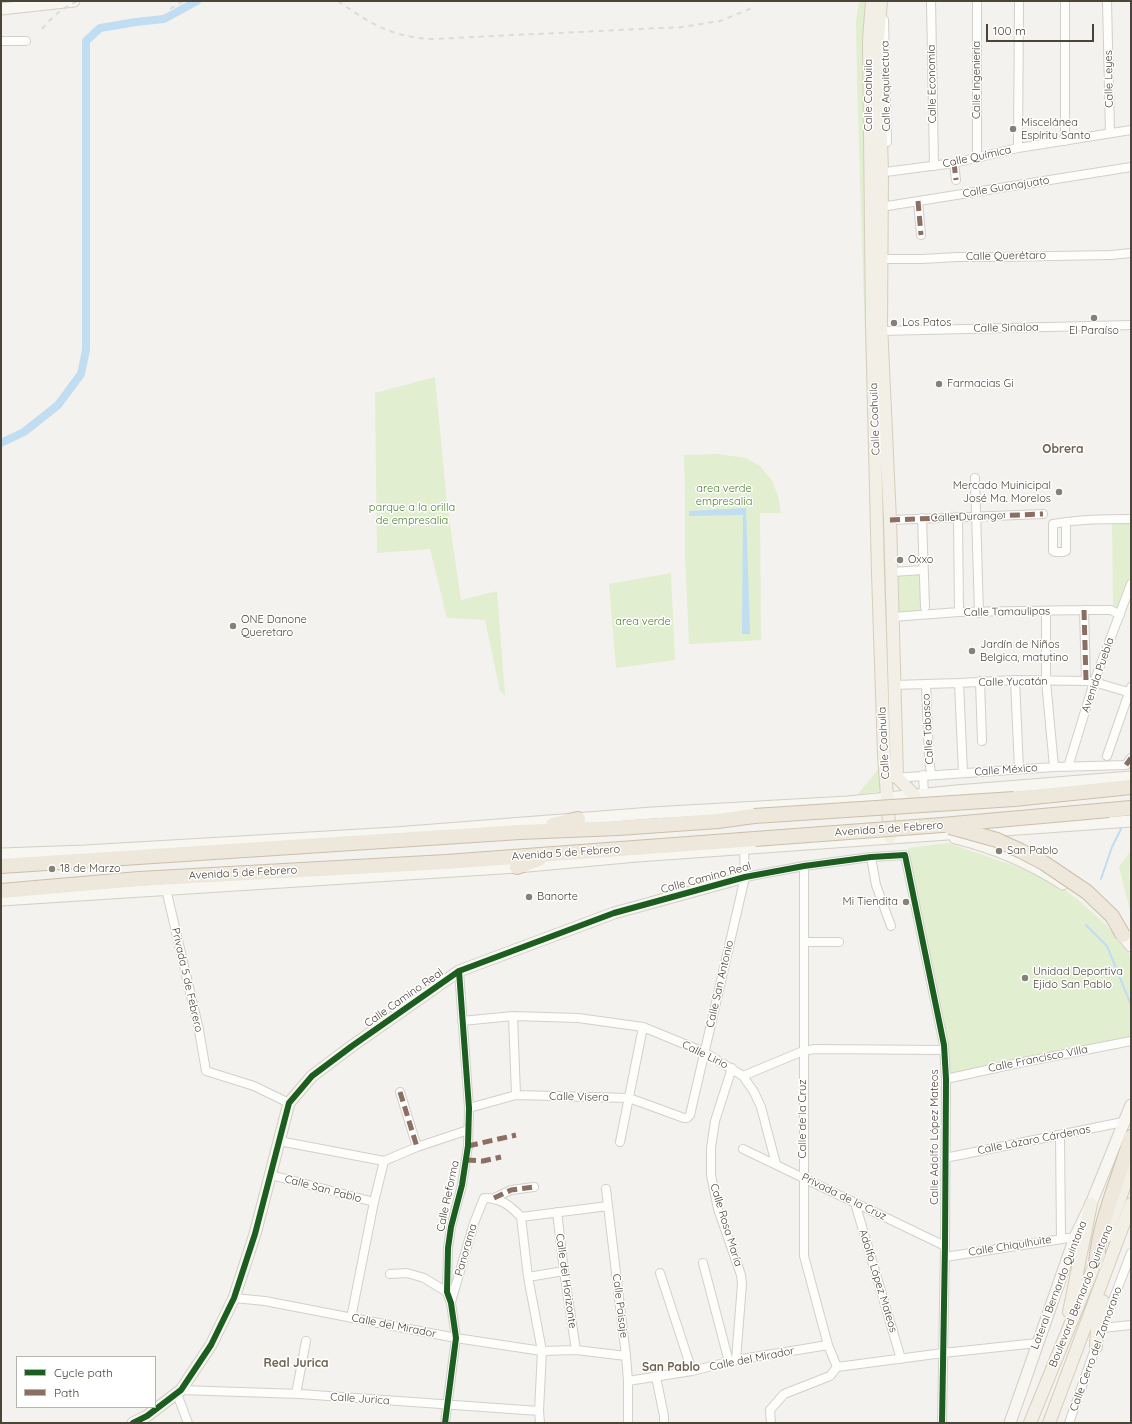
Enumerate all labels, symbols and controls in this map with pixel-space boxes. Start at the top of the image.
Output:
scale bar [988,16,1096,42]
text: 100 m [993,23,1026,38]
street label: Calle Arquitectura [879,41,893,131]
street label: Calle Ingeniería [970,41,984,119]
street label: Calle Economía [925,45,939,123]
street label: Calle Leyes [1102,50,1116,108]
street label: Calle Coahuila [862,59,876,131]
place label: Miscelánea Espíritu Santo [1021,116,1091,142]
marker: Miscelánea Espíritu Santo [1008,124,1018,134]
street label: Calle Química [941,143,1013,171]
street label: Calle Guanajuato [962,174,1050,200]
street label: Calle Querétaro [966,249,1046,263]
marker: El Paraíso [1089,313,1099,323]
place label: Los Patos [902,316,951,330]
marker: Los Patos [889,318,899,328]
street label: Calle Sinaloa [973,321,1039,335]
place label: El Paraíso [1069,324,1119,338]
place label: Farmacias Gi [947,377,1013,391]
marker: Farmacias Gi [934,379,944,389]
street label: Calle Coahuila [867,383,883,455]
district label: Obrera [1042,442,1084,456]
place label: Mercado Muinicipal José Ma. Morelos [953,479,1051,505]
park label: area verde empresalia [696,482,752,508]
marker: Mercado Muinicipal José Ma. Morelos [1054,487,1064,497]
park label: parque a la orilla de empresalia [369,501,455,527]
street label: Calle Durango [930,509,1004,525]
place label: Oxxo [908,553,933,567]
marker: Oxxo [895,555,905,565]
street label: Calle Tamaulipas [964,605,1050,619]
place label: ONE Danone Queretaro [241,613,307,639]
park label: area verde [615,615,671,629]
marker: ONE Danone Queretaro [228,621,238,631]
street label: Avenida Puebla [1079,636,1117,714]
place label: Jardín de Niños Belgica, matutino [980,638,1068,664]
marker: Jardín de Niños Belgica, matutino [967,646,977,656]
street label: Calle Yucatán [978,675,1048,689]
street label: Calle Tabasco [920,693,936,765]
street label: Calle Coahuila [876,706,892,780]
street label: Calle México [974,761,1038,779]
street label: Avenida 5 de Febrero [834,819,944,839]
street label: Avenida 5 de Febrero [511,843,621,863]
place label: San Pablo [1007,844,1058,858]
marker: San Pablo [994,846,1004,856]
street label: Calle Camino Real [659,860,753,896]
place label: 18 de Marzo [60,862,121,876]
marker: 18 de Marzo [47,864,57,874]
street label: Avenida 5 de Febrero [188,864,298,882]
place label: Banorte [537,890,578,904]
marker: Banorte [524,892,534,902]
place label: Mi Tiendita [843,895,898,909]
marker: Mi Tiendita [901,897,911,907]
street label: Privada 5 de Febrero [169,927,205,1033]
street label: Calle San Antonio [704,939,736,1029]
place label: Unidad Deportiva Ejido San Pablo [1033,965,1123,991]
street label: Calle Camino Real [362,966,446,1030]
marker: Unidad Deportiva Ejido San Pablo [1020,973,1030,983]
street label: Calle Lirio [680,1038,730,1072]
street label: Calle Francisco Villa [987,1043,1089,1075]
street label: Calle Adolfo López Mateos [928,1069,942,1205]
street label: Calle de la Cruz [796,1079,810,1159]
street label: Calle Visera [549,1090,609,1104]
street label: Calle Lázaro Cárdenas [976,1123,1092,1157]
street label: Calle Reforma [434,1159,462,1233]
street label: Privada de la Cruz [799,1171,889,1223]
street label: Calle San Pablo [283,1172,363,1206]
street label: Calle Rosa María [707,1182,745,1268]
street label: Lateral Bernardo Quintana [1028,1219,1090,1351]
street label: Panorama [452,1222,480,1278]
street label: Boulevard Bernardo Quintana [1046,1223,1116,1369]
street label: Adolfo López Mateos [856,1228,900,1334]
street label: Calle del Horizonte [553,1233,579,1329]
street label: Calle Chiquihuite [968,1233,1052,1259]
street label: Calle Paisaje [610,1273,630,1339]
street label: Calle Cerro del Zamorano [1067,1285,1125,1413]
street label: Calle del Mirador [350,1311,438,1341]
street label: Calle del Mirador [708,1344,796,1374]
legend [16,1356,156,1408]
district label: Real Jurica [264,1356,328,1370]
district label: San Pablo [642,1360,700,1374]
text: Cycle path [54,1365,113,1380]
text: Path [54,1385,79,1400]
street label: Calle Jurica [330,1390,390,1408]

